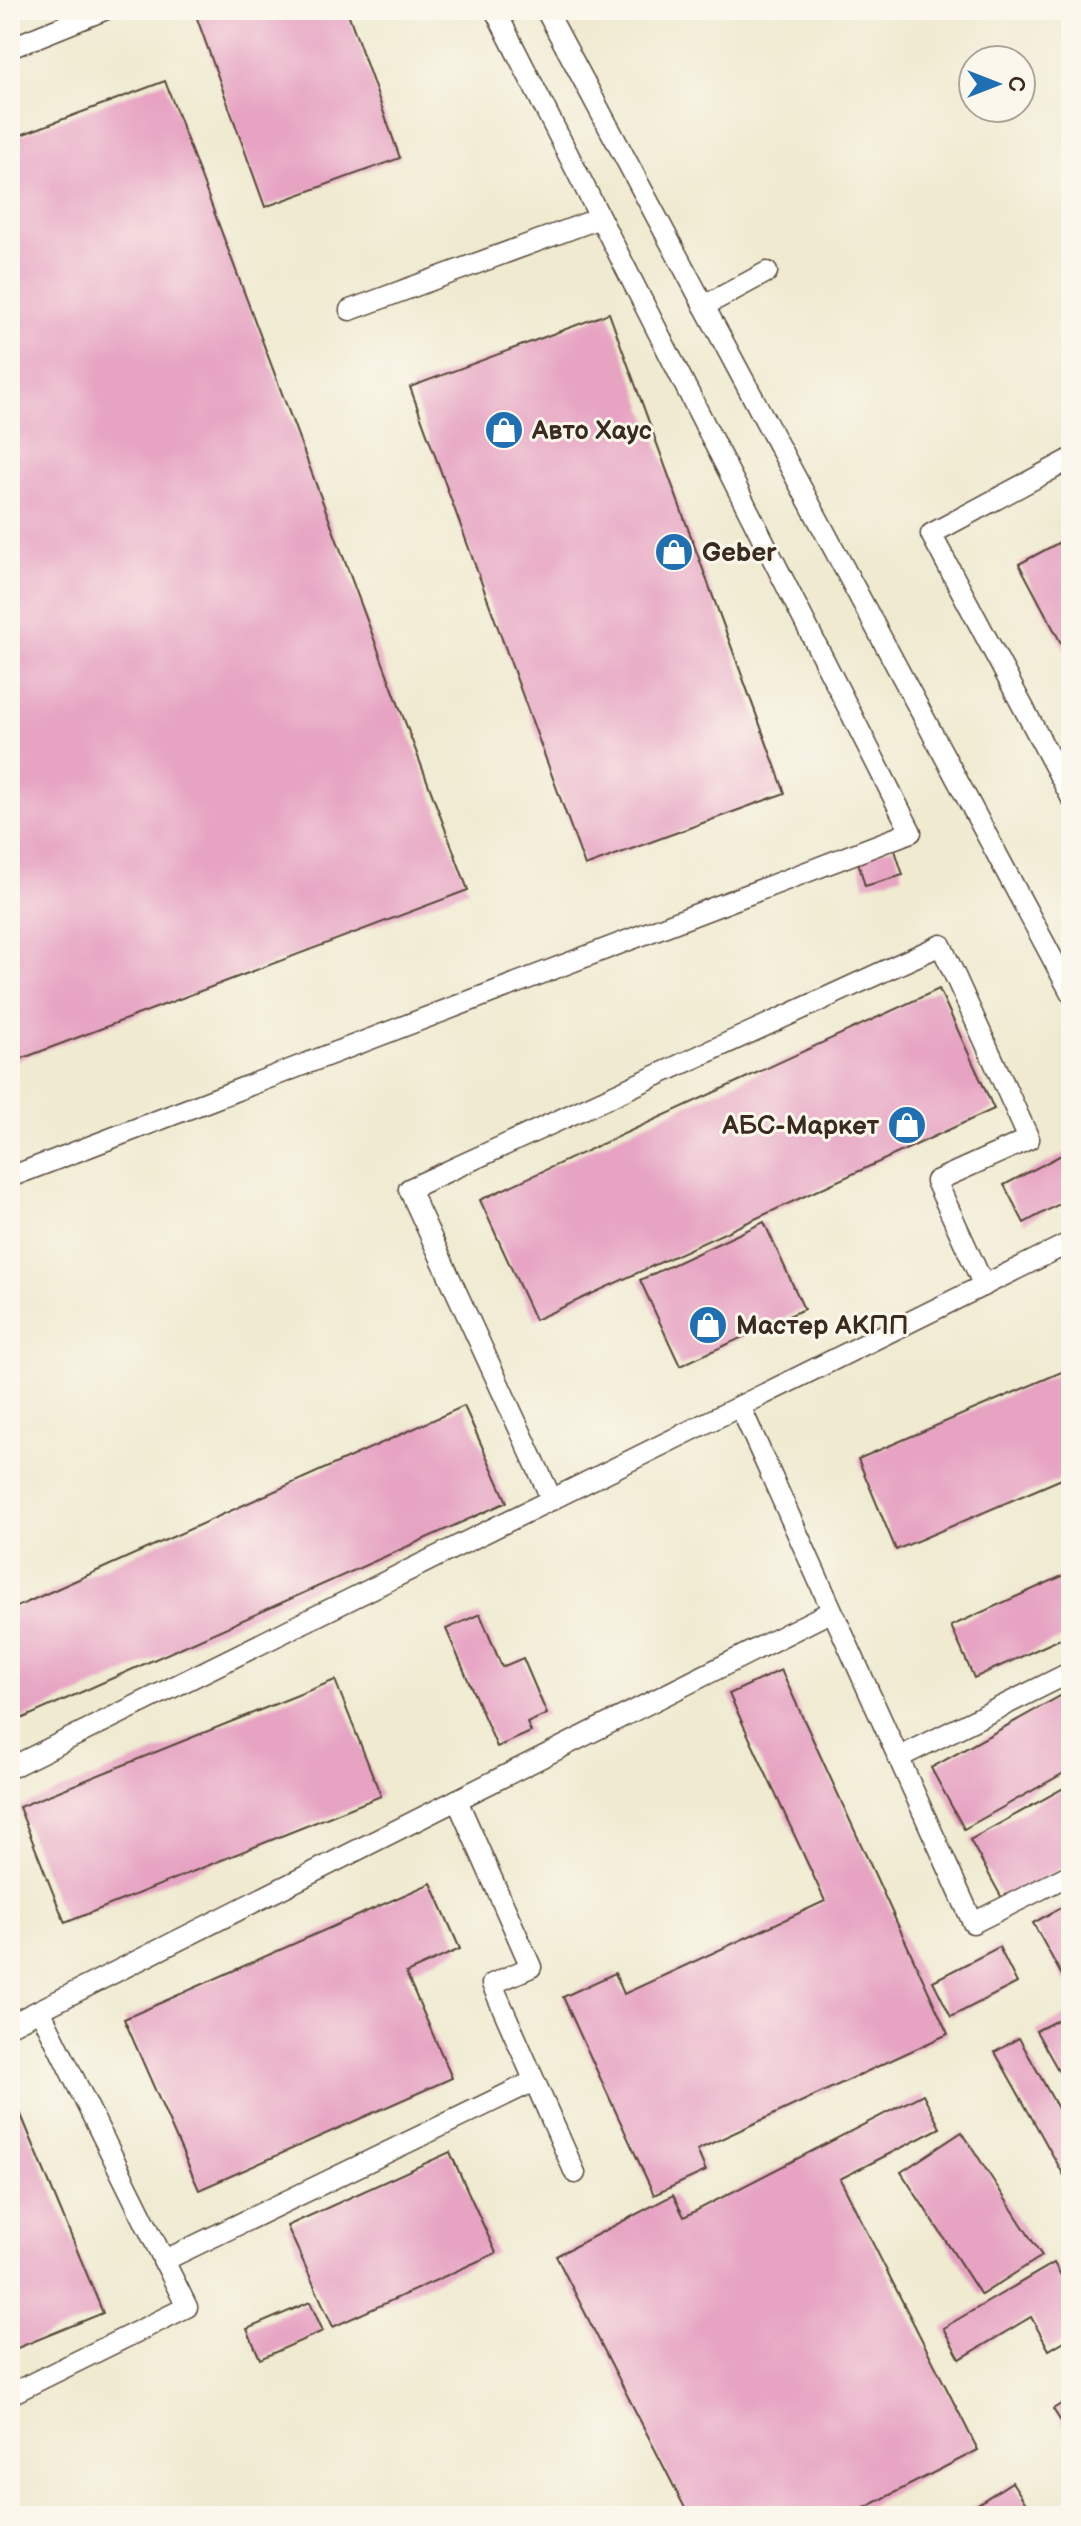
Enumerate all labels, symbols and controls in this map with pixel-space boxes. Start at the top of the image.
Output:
north arrow [957,44,1037,124]
text: С [1002,76,1029,92]
shop icon: Авто Хаус [483,409,525,451]
place label: Авто Хаус [531,416,652,447]
shop icon: Geber [653,531,695,573]
place label: Geber [702,538,777,569]
shop icon: АБС-Маркет [886,1104,928,1146]
place label: АБС-Маркет [721,1111,880,1142]
shop icon: Мастер АКПП [687,1304,729,1346]
place label: Мастер АКПП [736,1311,908,1342]

